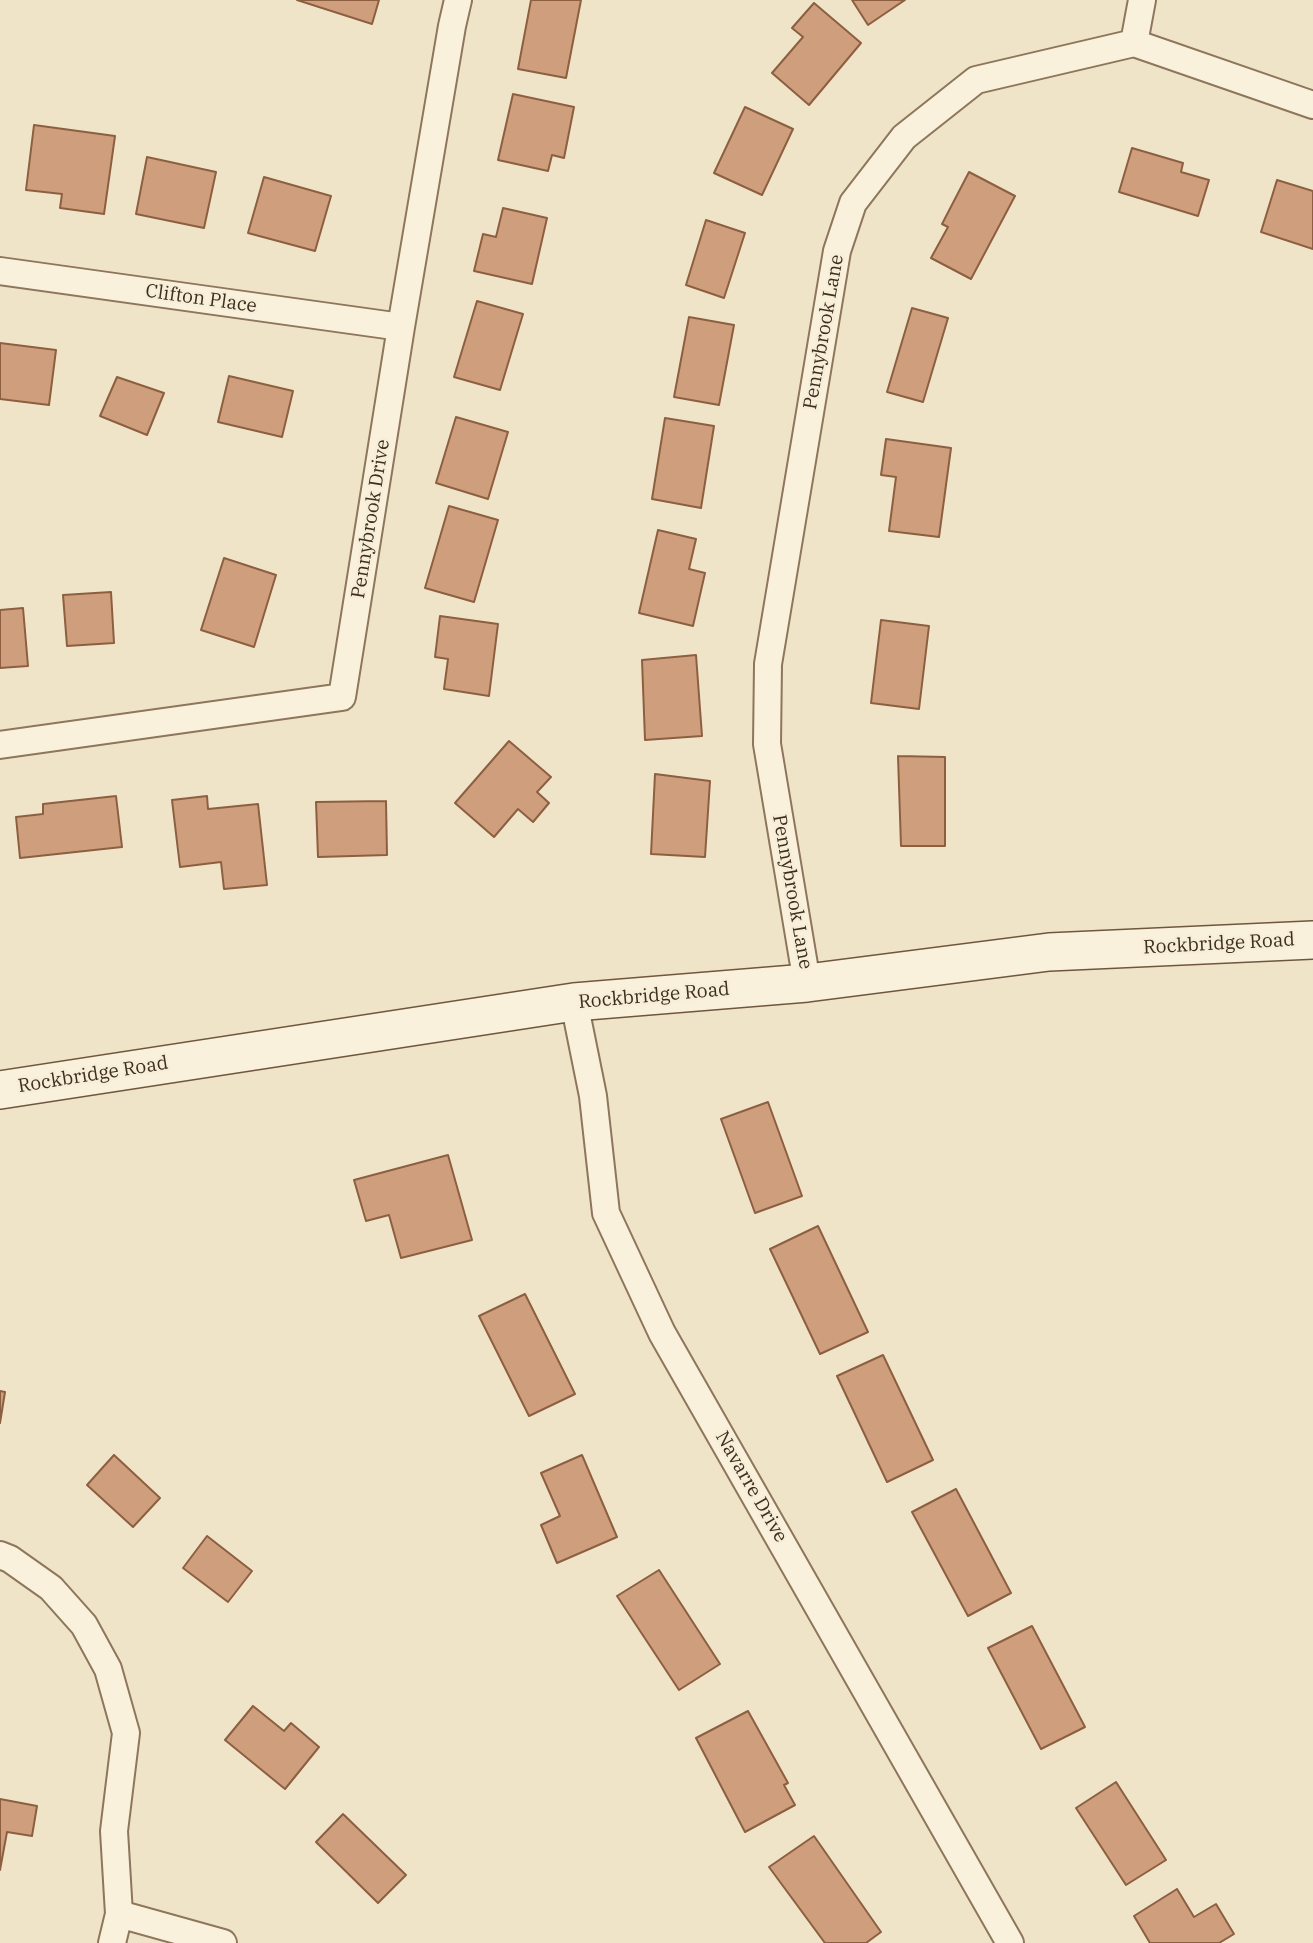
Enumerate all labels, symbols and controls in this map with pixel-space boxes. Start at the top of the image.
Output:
street label: Pennybrook Lane [799,253,849,411]
street label: Clifton Place [144,280,258,318]
street label: Pennybrook Drive [347,438,395,600]
street label: Pennybrook Lane [767,813,817,971]
street label: Rockbridge Road [1143,929,1295,959]
street label: Rockbridge Road [577,978,731,1014]
street label: Rockbridge Road [16,1052,170,1098]
street label: Navarre Drive [710,1427,792,1547]

